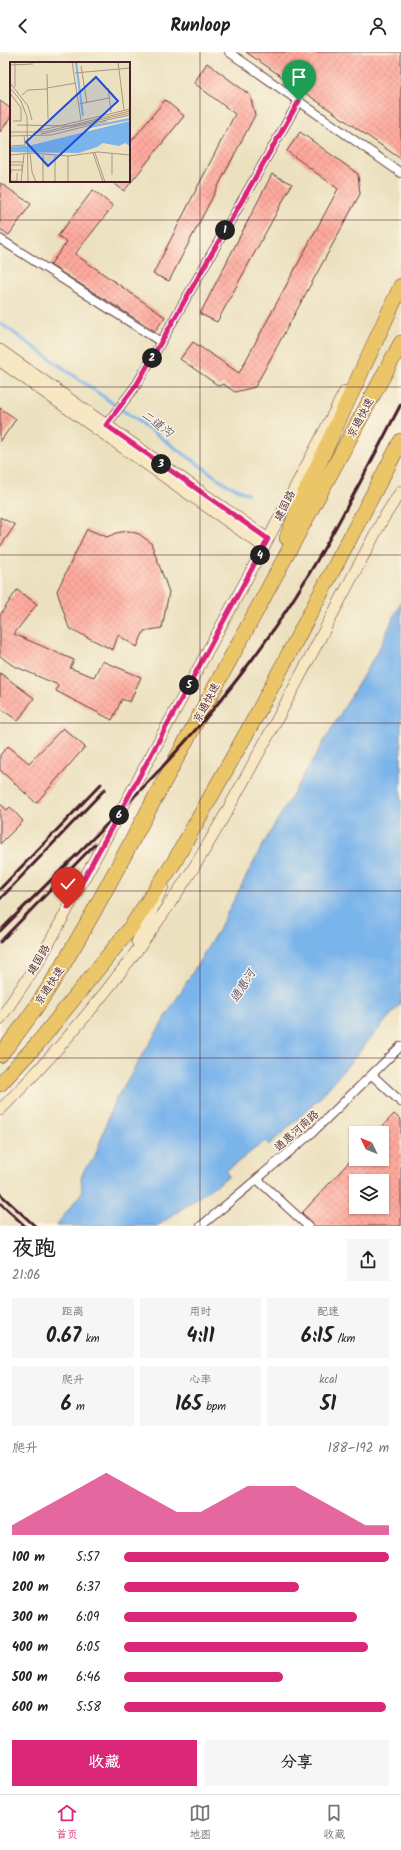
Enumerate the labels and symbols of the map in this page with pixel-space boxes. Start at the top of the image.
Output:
pin [282,60,316,101]
inset map [10,62,130,182]
pin: 1 [215,220,235,240]
pin: 2 [142,348,162,368]
street label: 京通快速 [343,394,379,442]
water label: 二道沟 [137,406,178,443]
pin: 3 [151,454,171,474]
street label: 建国路 [269,487,301,525]
pin: 4 [250,545,270,565]
pin: 5 [179,675,199,695]
street label: 京通快速 [189,679,225,727]
pin: 6 [109,805,129,825]
pin [51,867,85,908]
street label: 建国路 [23,941,55,979]
street label: 京通快速 [30,963,70,1009]
water label: 通惠河 [225,964,262,1006]
street label: 通惠河南路 [271,1106,323,1156]
north arrow [349,1126,389,1166]

